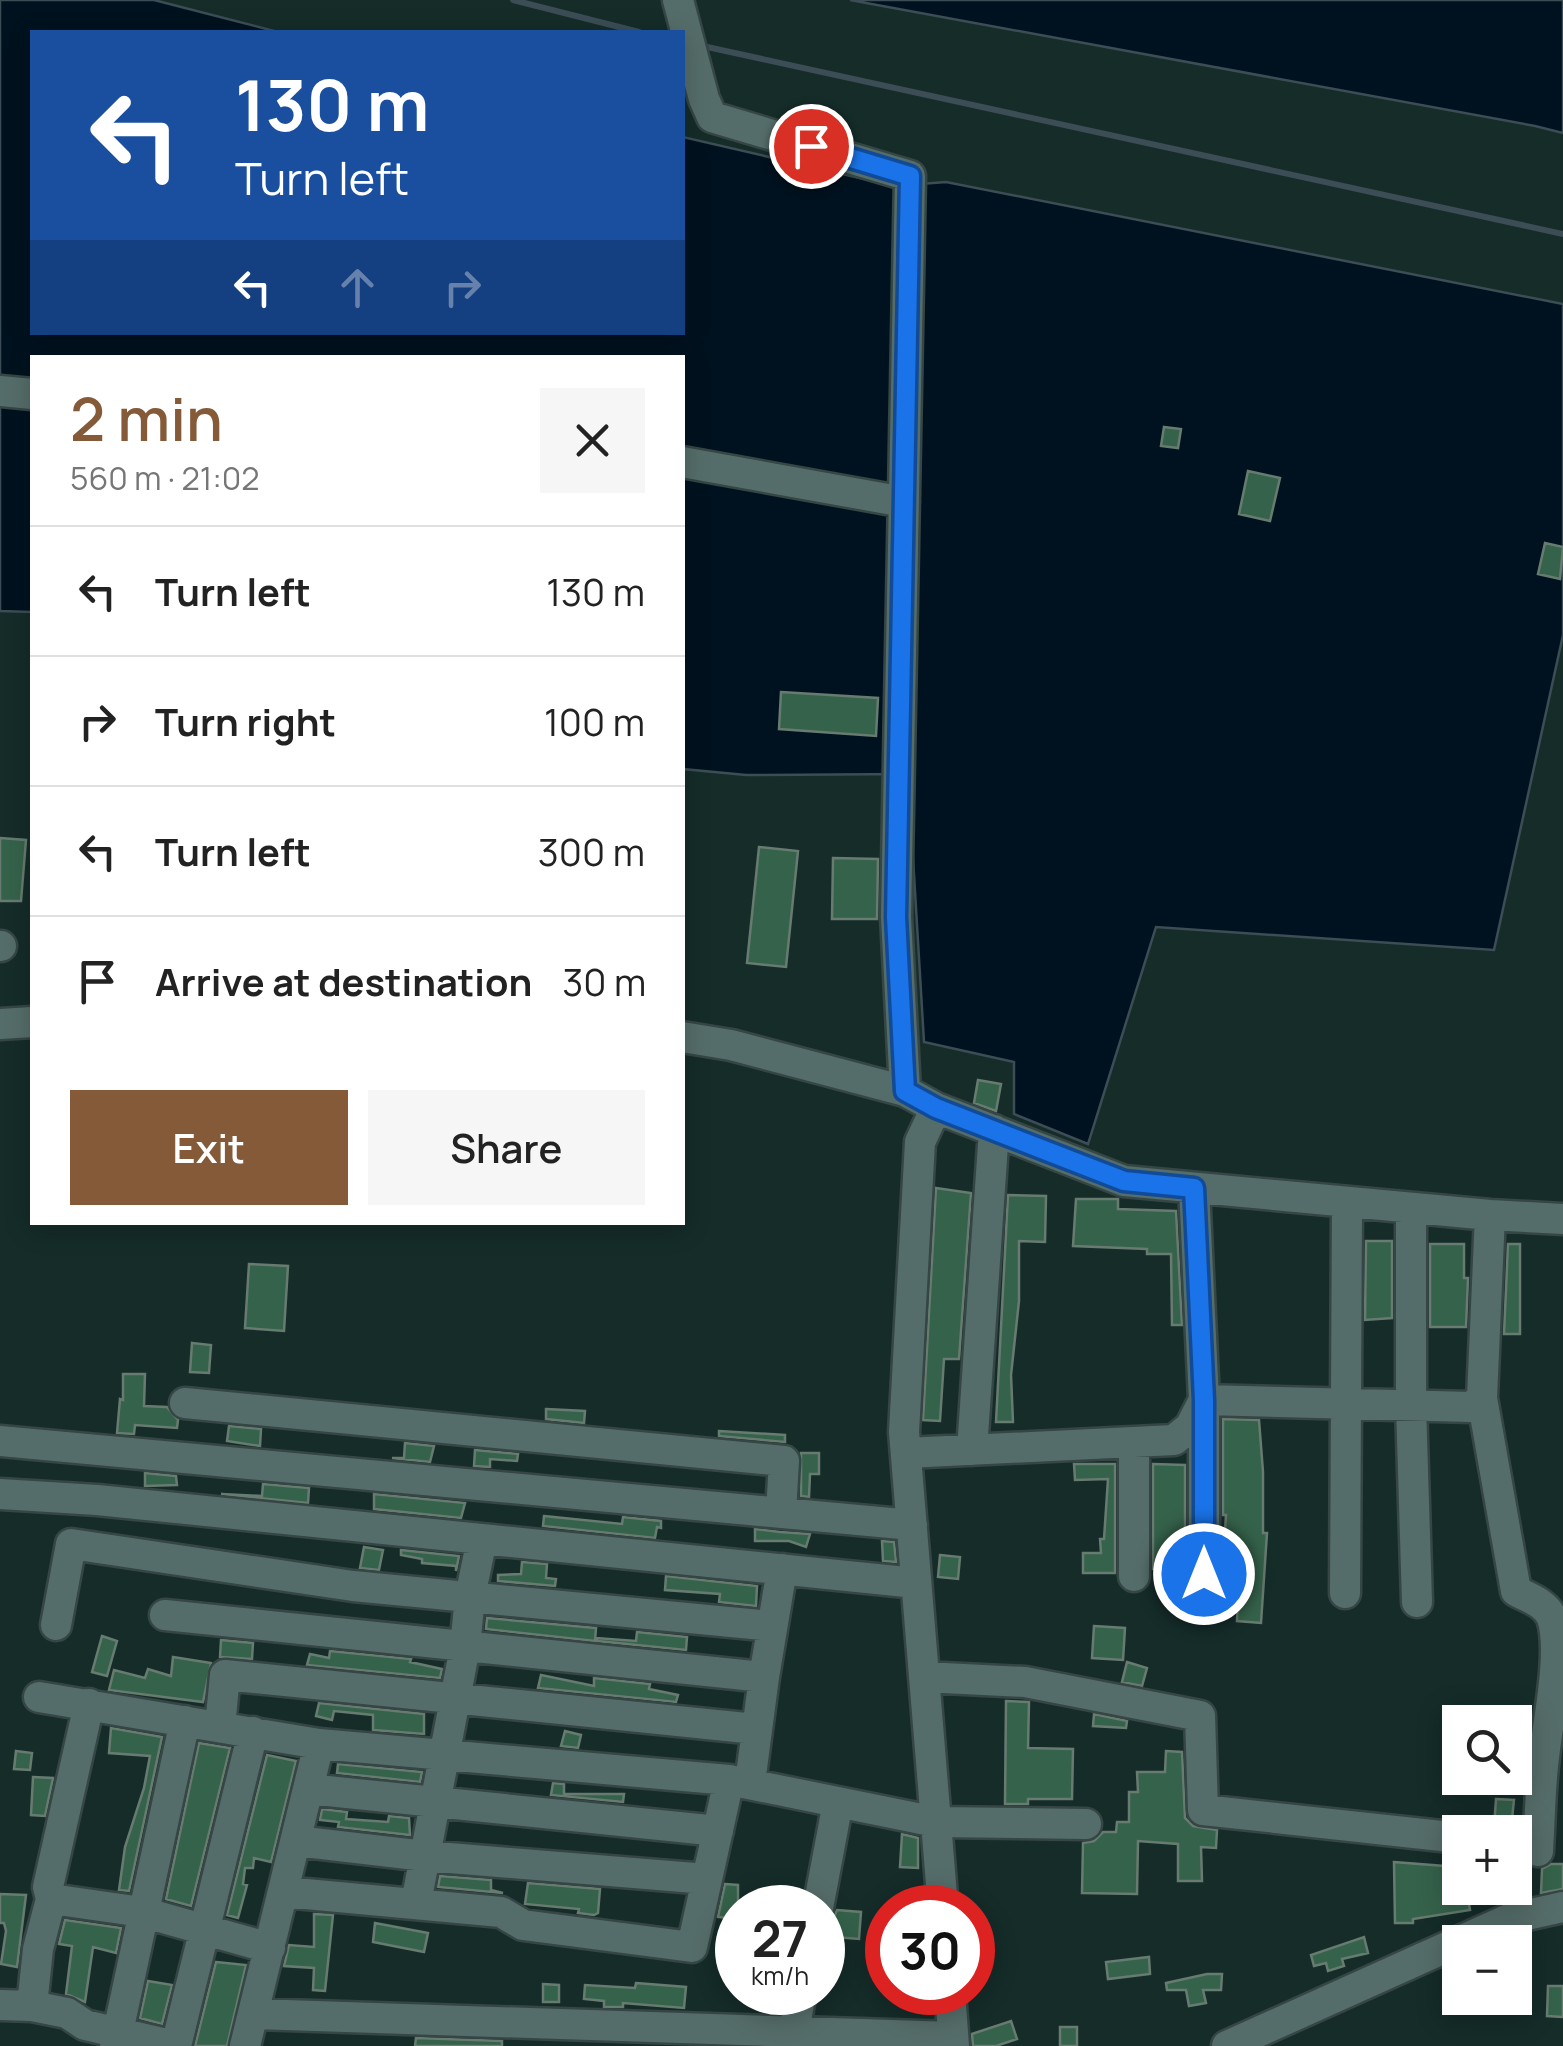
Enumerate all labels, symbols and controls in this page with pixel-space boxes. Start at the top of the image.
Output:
text: 130 m [235,56,429,152]
icon: left [70,70,200,200]
pin [769,104,854,189]
icon: arrive [784,119,839,174]
text: Turn left [235,147,409,209]
icon: left [225,260,280,315]
icon: ahead [330,260,385,315]
icon: right [435,260,490,315]
text: 2 min [70,377,223,459]
button: close [540,388,645,493]
text: 560 m · 21:02 [70,456,260,500]
icon: left [70,564,125,619]
text: Turn left [155,565,311,617]
text: 130 m [546,565,645,617]
icon: right [70,694,125,749]
text: Turn right [155,695,336,747]
text: 100 m [544,695,645,747]
icon: left [70,824,125,879]
text: Turn left [155,825,311,877]
text: 300 m [538,825,645,877]
icon: arrive [70,954,125,1009]
text: Arrive at destination [155,955,532,1007]
text: 30 m [562,955,646,1007]
button: Exit [70,1090,348,1205]
button: Share [368,1090,645,1205]
position arrow [1152,1522,1256,1626]
map controls [1442,1705,1532,2015]
button: search [1442,1705,1532,1795]
button: + [1442,1815,1532,1905]
speed limit sign: 30 [865,1885,995,2015]
text: 27 [752,1904,808,1972]
button: − [1442,1925,1532,2015]
text: km/h [751,1958,809,1993]

